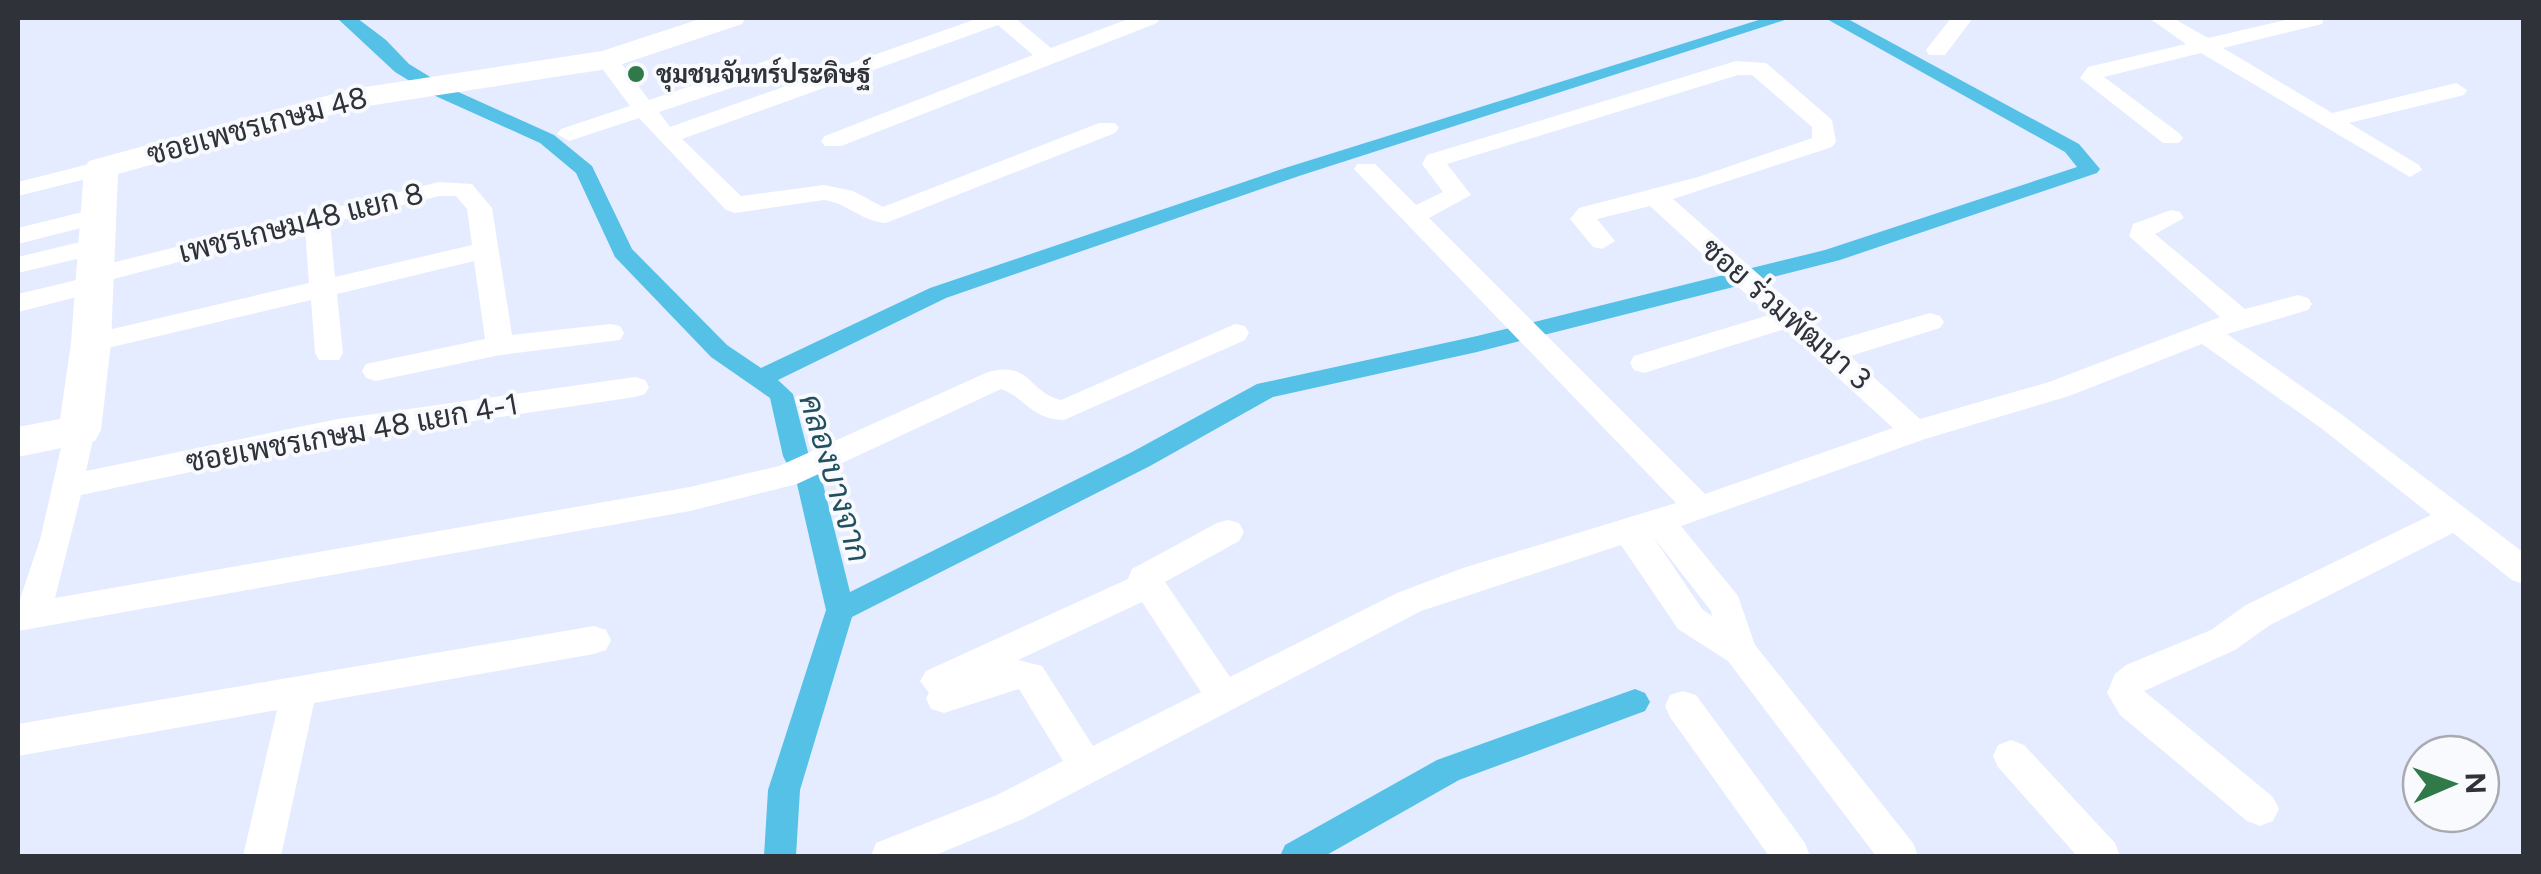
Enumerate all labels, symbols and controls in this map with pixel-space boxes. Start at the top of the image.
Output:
place label: ชุมชนจันทร์ประดิษฐ์ [656,57,872,92]
marker: ชุมชนจันทร์ประดิษฐ์ [625,63,647,85]
street label: ซอยเพชรเกษม 48 [143,78,371,173]
street label: เพชรเกษม48 แยก 8 [175,174,427,271]
street label: ซอย ร่วมพัฒนา 3 [1694,230,1879,397]
street label: ซอยเพชรเกษม 48 แยก 4-1 [183,385,521,480]
water label: คลองบางจาก [791,389,879,567]
north arrow [2401,734,2501,834]
text: N [2459,772,2493,795]

